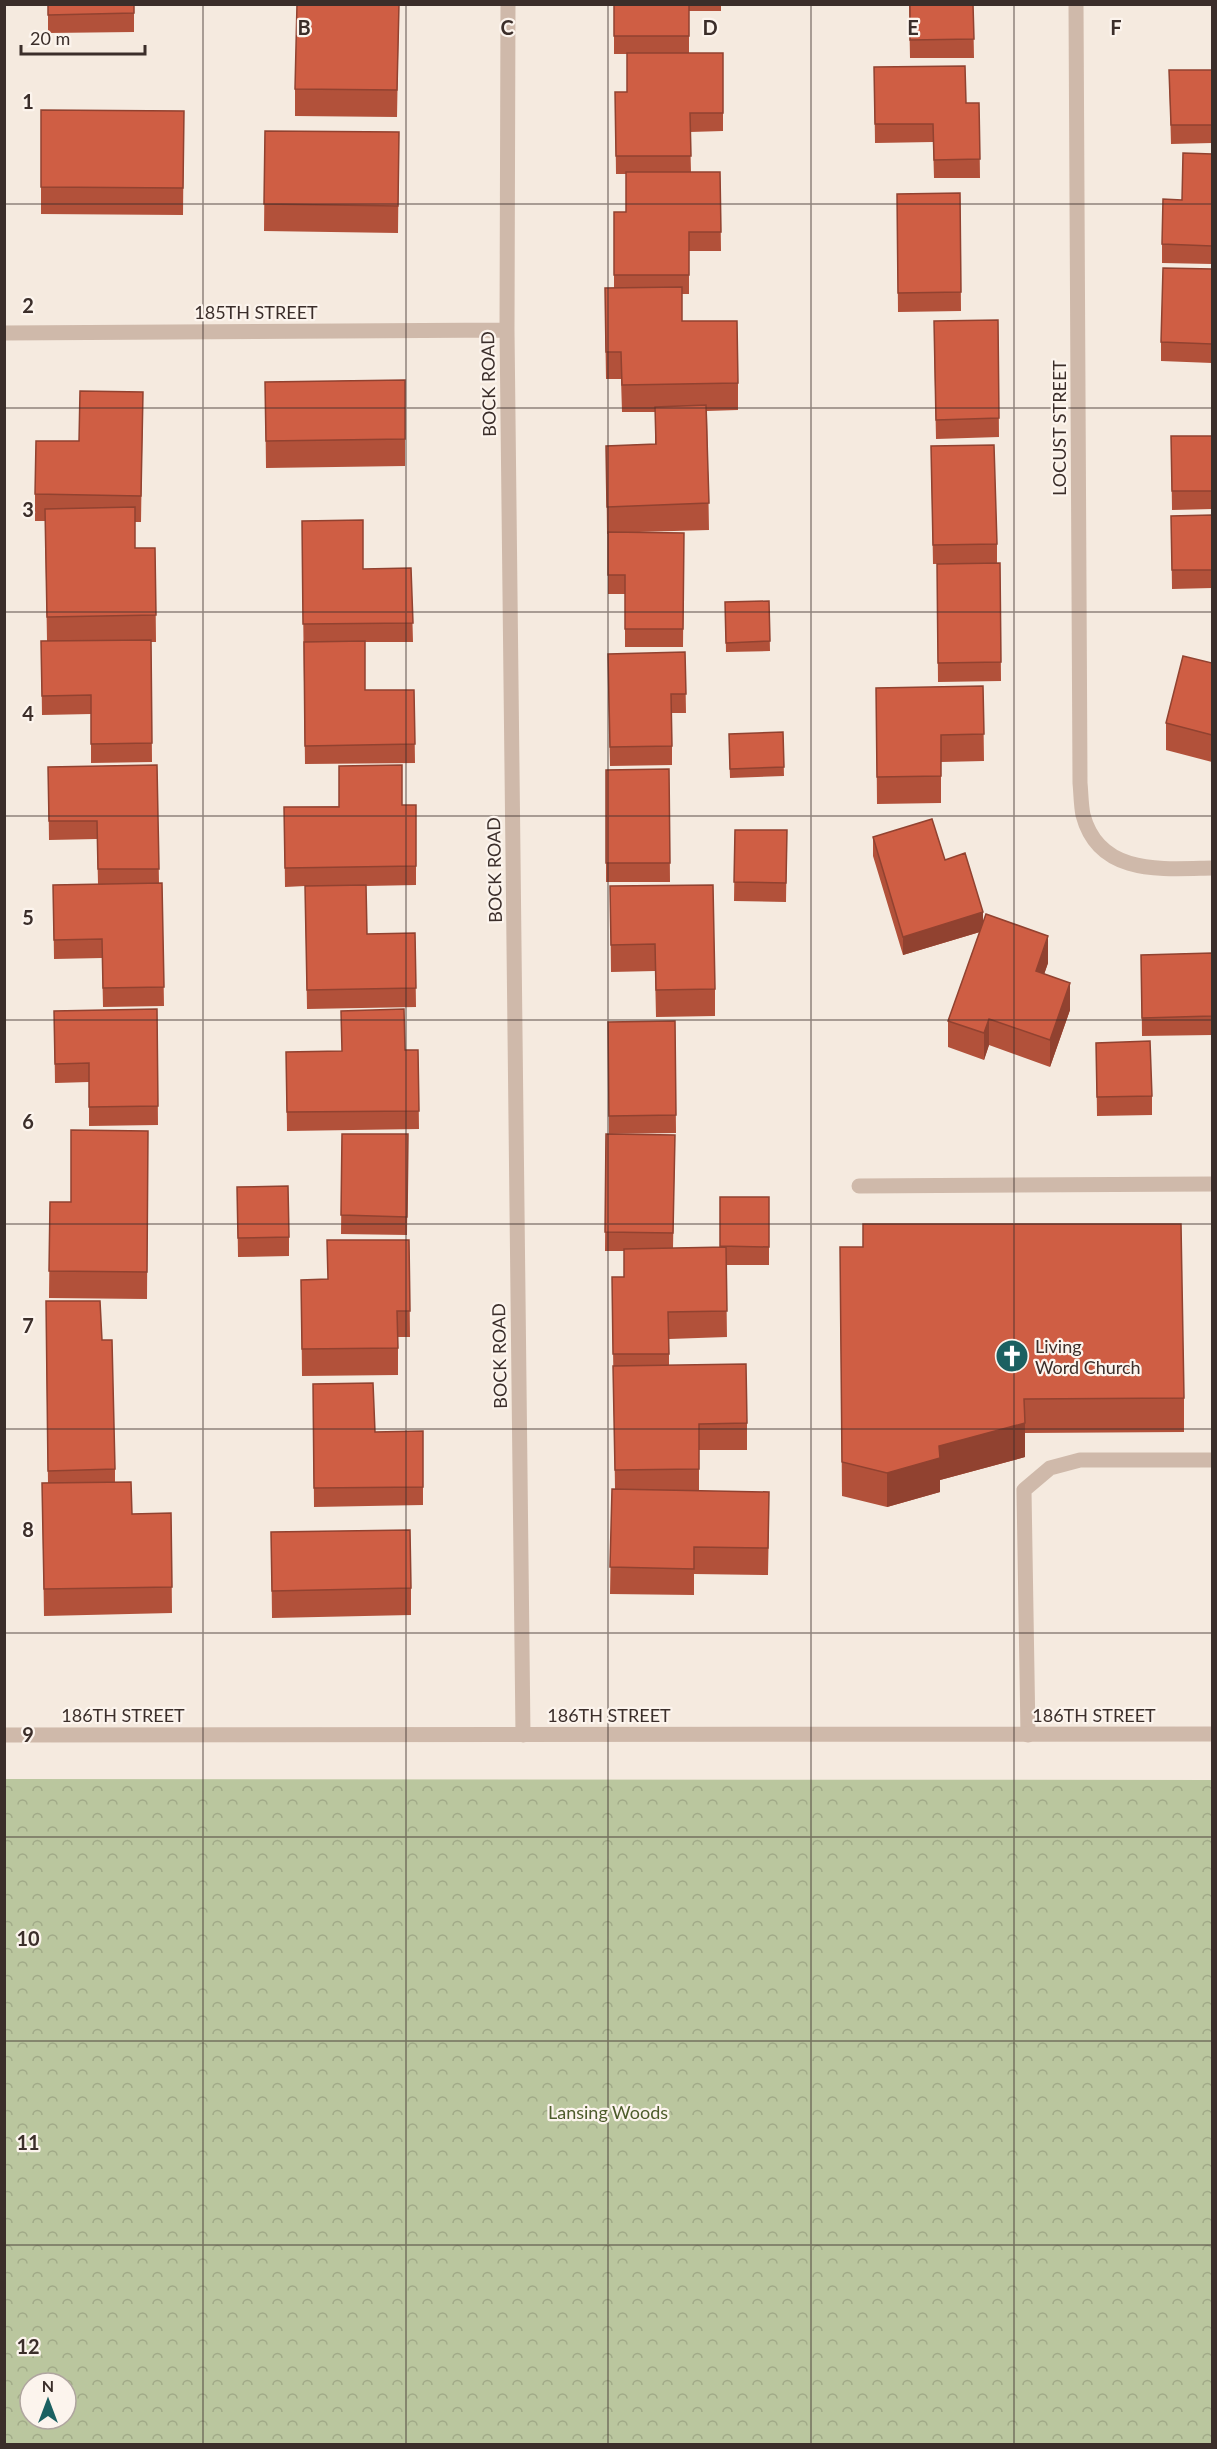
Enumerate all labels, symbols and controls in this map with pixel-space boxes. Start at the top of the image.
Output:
text: B [297,15,311,39]
text: C [500,15,514,39]
text: D [702,15,718,39]
text: E [907,15,919,39]
text: F [1110,15,1122,39]
scale bar [21,18,146,56]
text: 20 m [30,27,70,49]
text: 1 [22,89,34,113]
text: 2 [22,293,34,317]
street label: 185TH STREET [194,301,318,323]
street label: BOCK ROAD [476,331,500,437]
street label: LOCUST STREET [1048,360,1070,496]
text: 3 [22,497,34,521]
text: 4 [22,701,34,725]
street label: BOCK ROAD [482,817,506,923]
text: 5 [22,905,34,929]
text: 6 [22,1109,34,1133]
street label: BOCK ROAD [487,1303,511,1409]
text: 7 [22,1313,34,1337]
place label: Living Word Church [1035,1335,1141,1378]
church icon: Living Word Church [994,1338,1030,1374]
text: 8 [22,1517,34,1541]
street label: 186TH STREET [61,1704,185,1726]
street label: 186TH STREET [547,1704,671,1726]
street label: 186TH STREET [1032,1704,1156,1726]
text: 9 [22,1722,34,1746]
text: 10 [16,1926,40,1950]
park label: Lansing Woods [548,2101,668,2123]
text: 11 [16,2130,40,2154]
text: 12 [16,2334,40,2358]
north arrow [18,2371,78,2431]
text: N [42,2376,54,2395]

